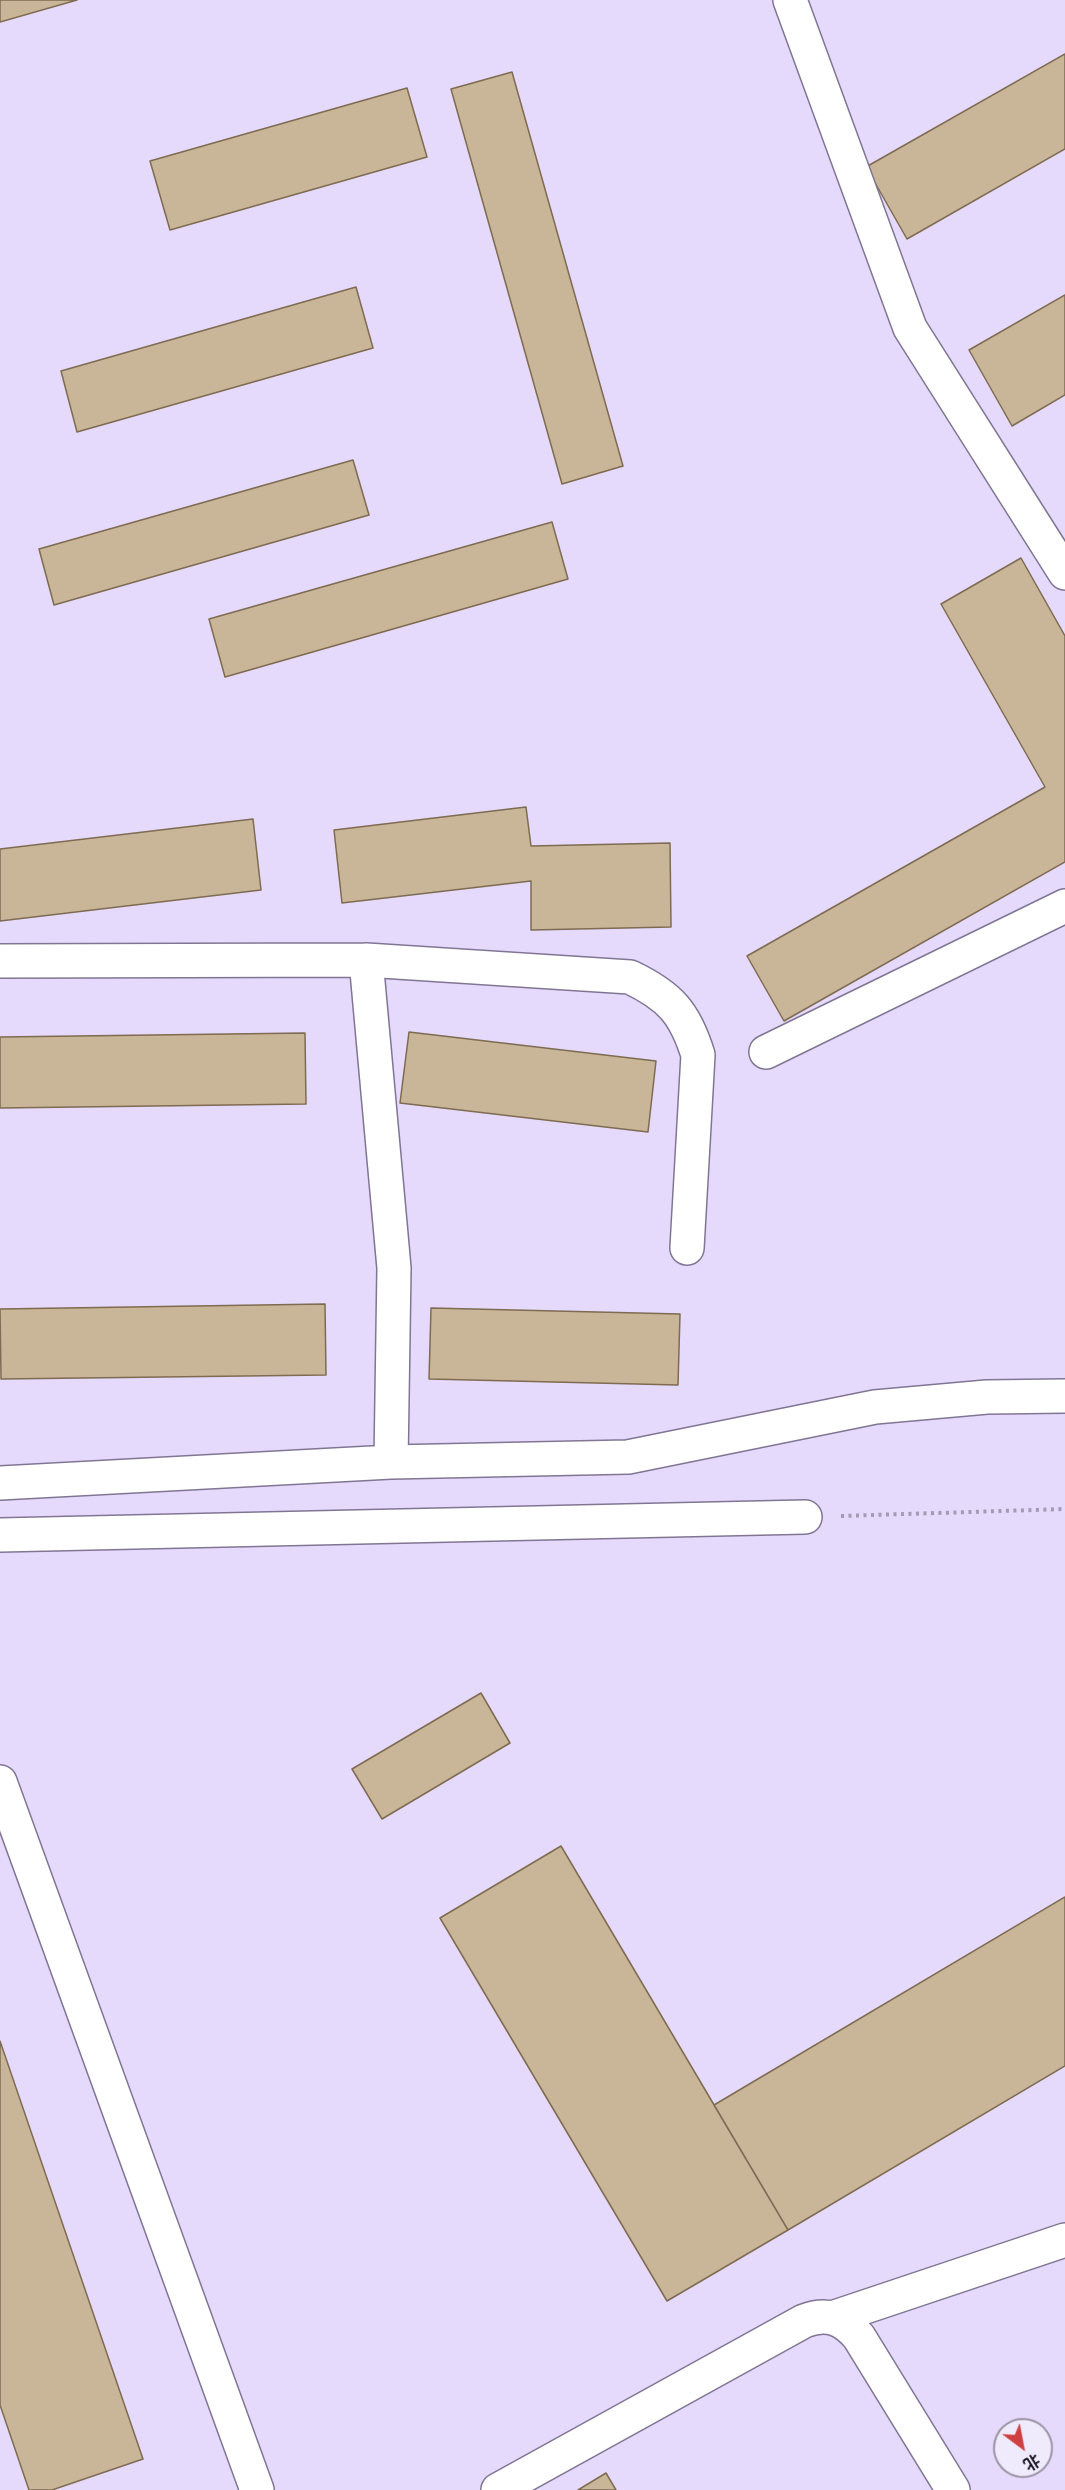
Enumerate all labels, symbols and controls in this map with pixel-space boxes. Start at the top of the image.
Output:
north arrow [993,2418,1053,2478]
text: 北 [1020,2451,1043,2473]

